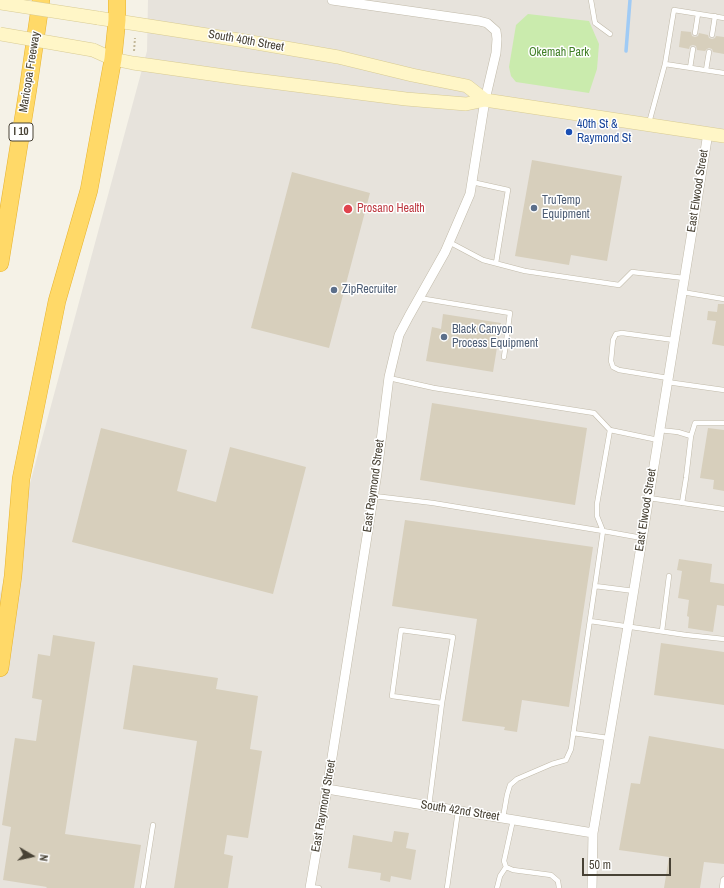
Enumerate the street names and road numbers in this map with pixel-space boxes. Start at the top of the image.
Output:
street label: South 40th Street [207,27,285,55]
street label: Maricopa Freeway [17,31,43,113]
road number: I 10 [9,123,33,141]
street label: East Elwood Street [684,149,712,233]
street label: East Raymond Street [360,439,388,533]
street label: East Elwood Street [632,468,660,552]
street label: East Raymond Street [309,759,339,853]
street label: South 42nd Street [420,798,500,824]

